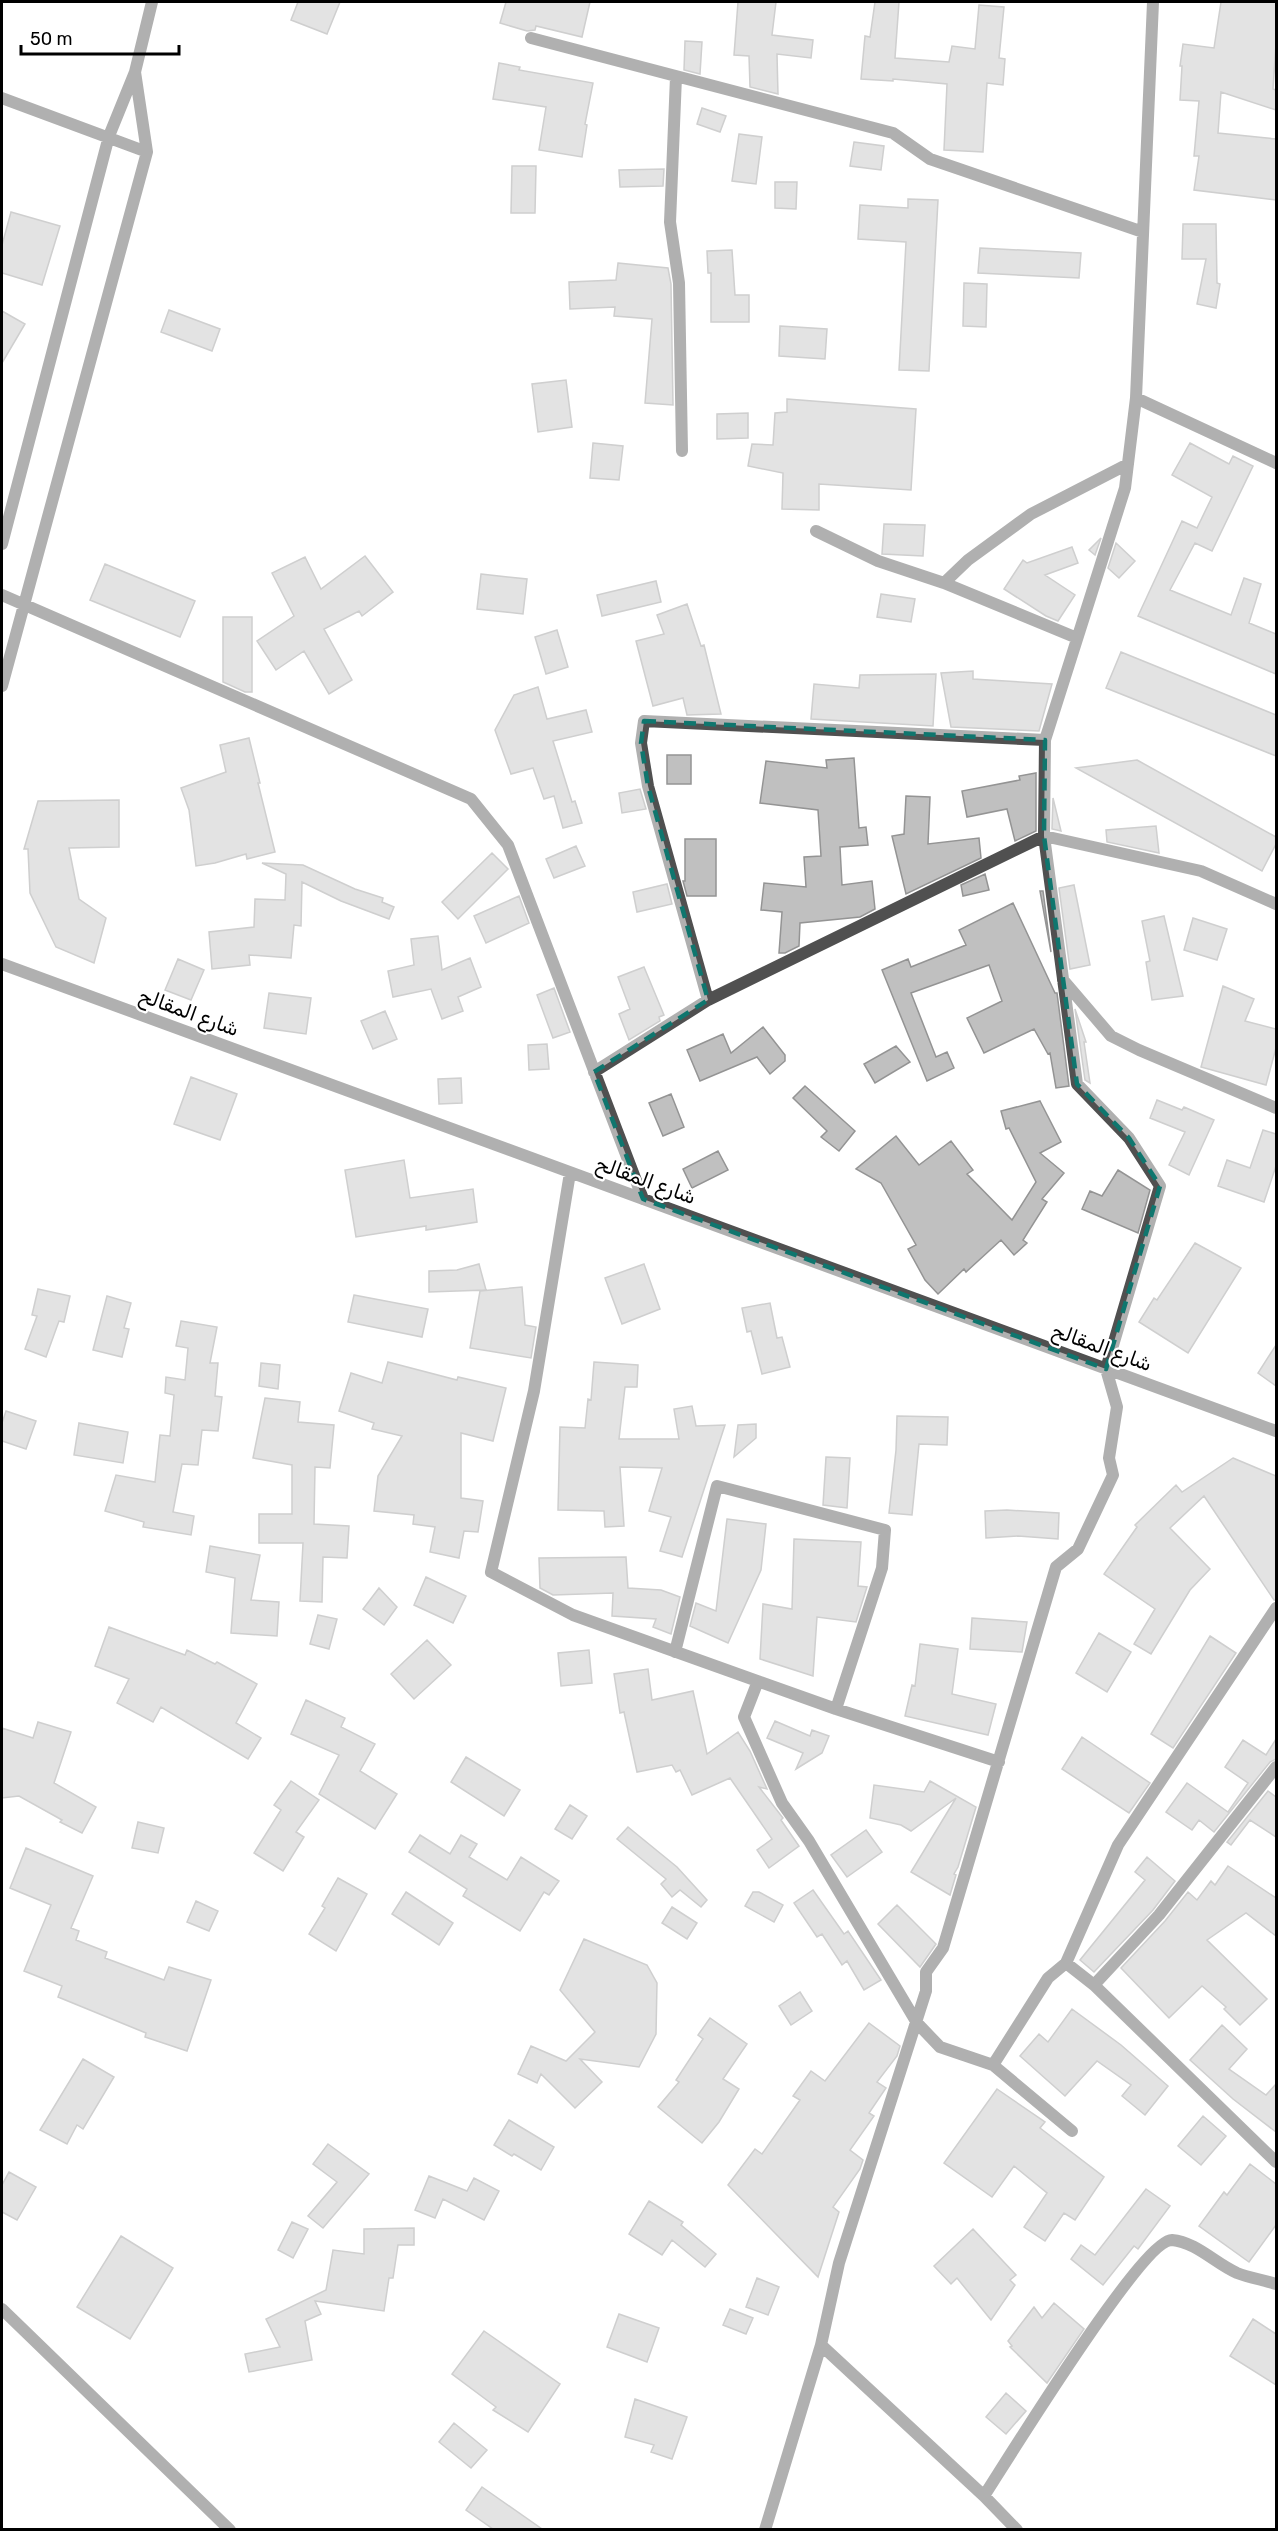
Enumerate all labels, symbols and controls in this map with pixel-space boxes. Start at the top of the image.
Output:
scale bar [21,18,178,56]
text: 50 m [30,28,73,50]
street label: شارع المقالح [135,983,242,1043]
street label: شارع المقالح [592,1151,699,1211]
street label: شارع المقالح [1048,1318,1155,1378]

